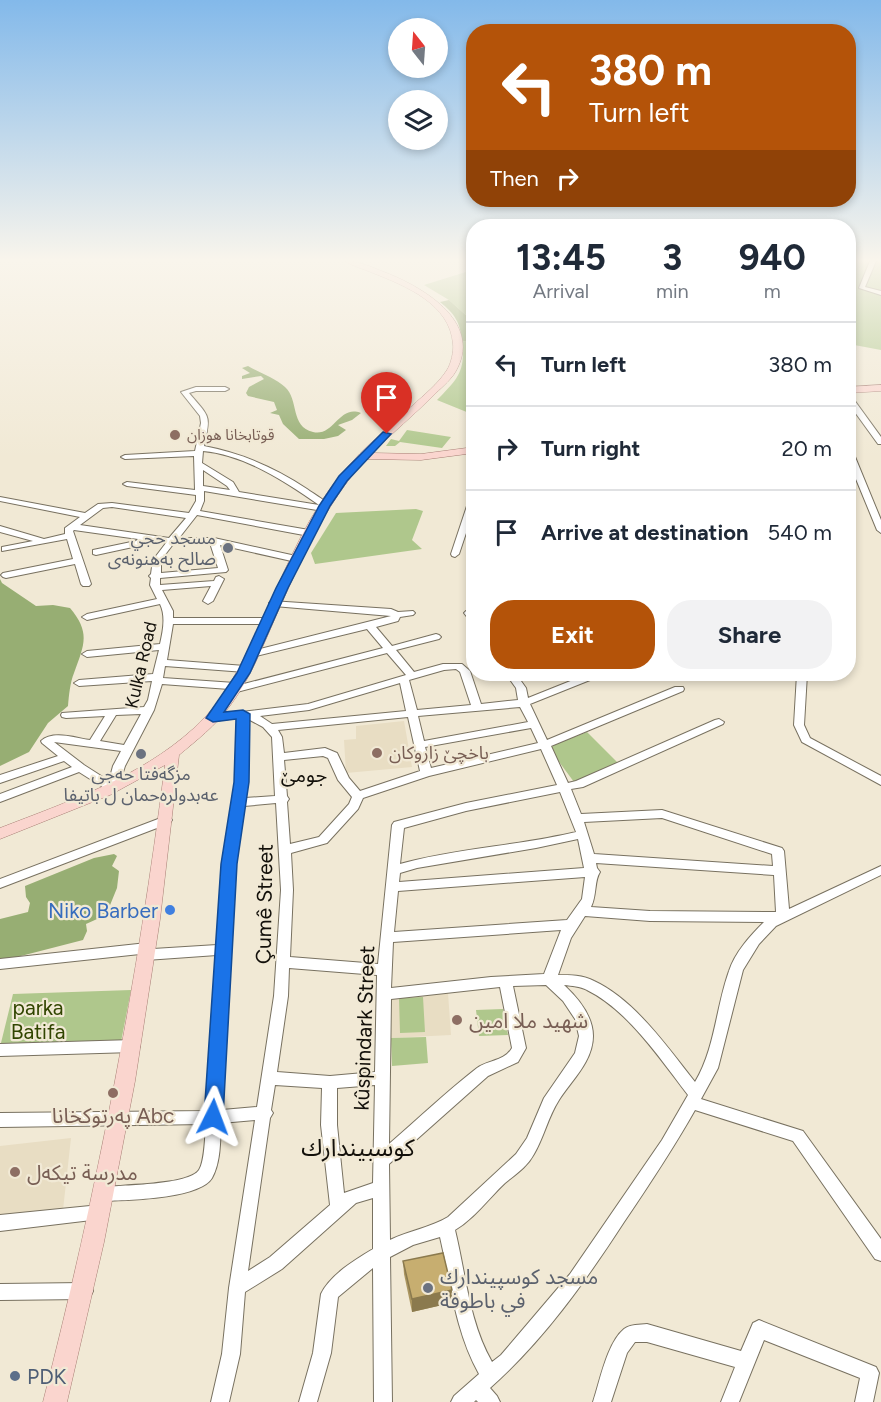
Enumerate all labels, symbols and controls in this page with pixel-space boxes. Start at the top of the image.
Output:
north arrow [388,18,448,78]
map controls [388,18,448,150]
text: 380 m [589,45,712,96]
icon: left [490,48,568,126]
button: layers [388,90,448,150]
text: Turn left [589,96,689,129]
icon: right [551,162,584,195]
text: Then [490,165,539,192]
text: 13:45 [516,236,606,279]
text: 3 [662,236,682,279]
text: 940 [739,236,806,279]
text: Arrival [533,279,589,303]
text: min [656,279,689,303]
text: m [764,279,781,303]
icon: left [490,348,523,381]
text: Turn left [541,351,627,378]
text: 380 m [768,351,832,378]
pin [361,372,412,434]
icon: arrive [370,381,403,414]
place label: قوتابخانا هوزان [187,426,275,444]
marker: قوتابخانا هوزان [168,428,182,442]
icon: right [490,432,523,465]
text: Turn right [541,435,640,462]
text: 20 m [781,435,832,462]
icon: arrive [490,516,523,549]
text: Arrive at destination [541,519,749,546]
text: 540 m [767,519,832,546]
place label: مسجد حجي صالح بەھنونەی [108,527,216,572]
marker: مسجد حجي صالح بەھنونەی [221,541,235,555]
button: Exit [490,600,655,669]
button: Share [667,600,832,669]
street label: Kulka Road [120,619,162,711]
place label: باخچێ زاروکان [389,742,489,764]
marker: باخچێ زاروکان [370,746,384,760]
marker: مزگەفتا حەجی عەبدولرەحمان ل باتیفا [134,747,148,761]
place label: مزگەفتا حەجی عەبدولرەحمان ل باتیفا [64,763,218,806]
district label: جومێ [281,763,327,787]
street label: Çumê Street [250,844,278,964]
place label: Niko Barber [48,898,158,923]
marker: Niko Barber [163,903,177,917]
street label: kûspindark Street [349,945,379,1111]
park label: parka Batifa [11,995,65,1044]
place label: شهيد ملا امين [469,1008,588,1033]
marker: شهيد ملا امين [450,1013,464,1027]
position arrow [181,1085,245,1149]
marker: په‌رتوكخانا Abc [106,1086,120,1100]
place label: په‌رتوكخانا Abc [52,1103,174,1129]
district label: كوسبيندارك [301,1133,416,1162]
place label: مدرسة تيكه‌ل [27,1160,138,1185]
marker: مدرسة تيكه‌ل [8,1165,22,1179]
place label: مسجد كوسپيندارك في باطوفة [440,1264,598,1316]
marker: مسجد كوسپيندارك في باطوفة [421,1281,435,1295]
place label: PDK [27,1364,67,1389]
marker: PDK [8,1369,22,1383]

